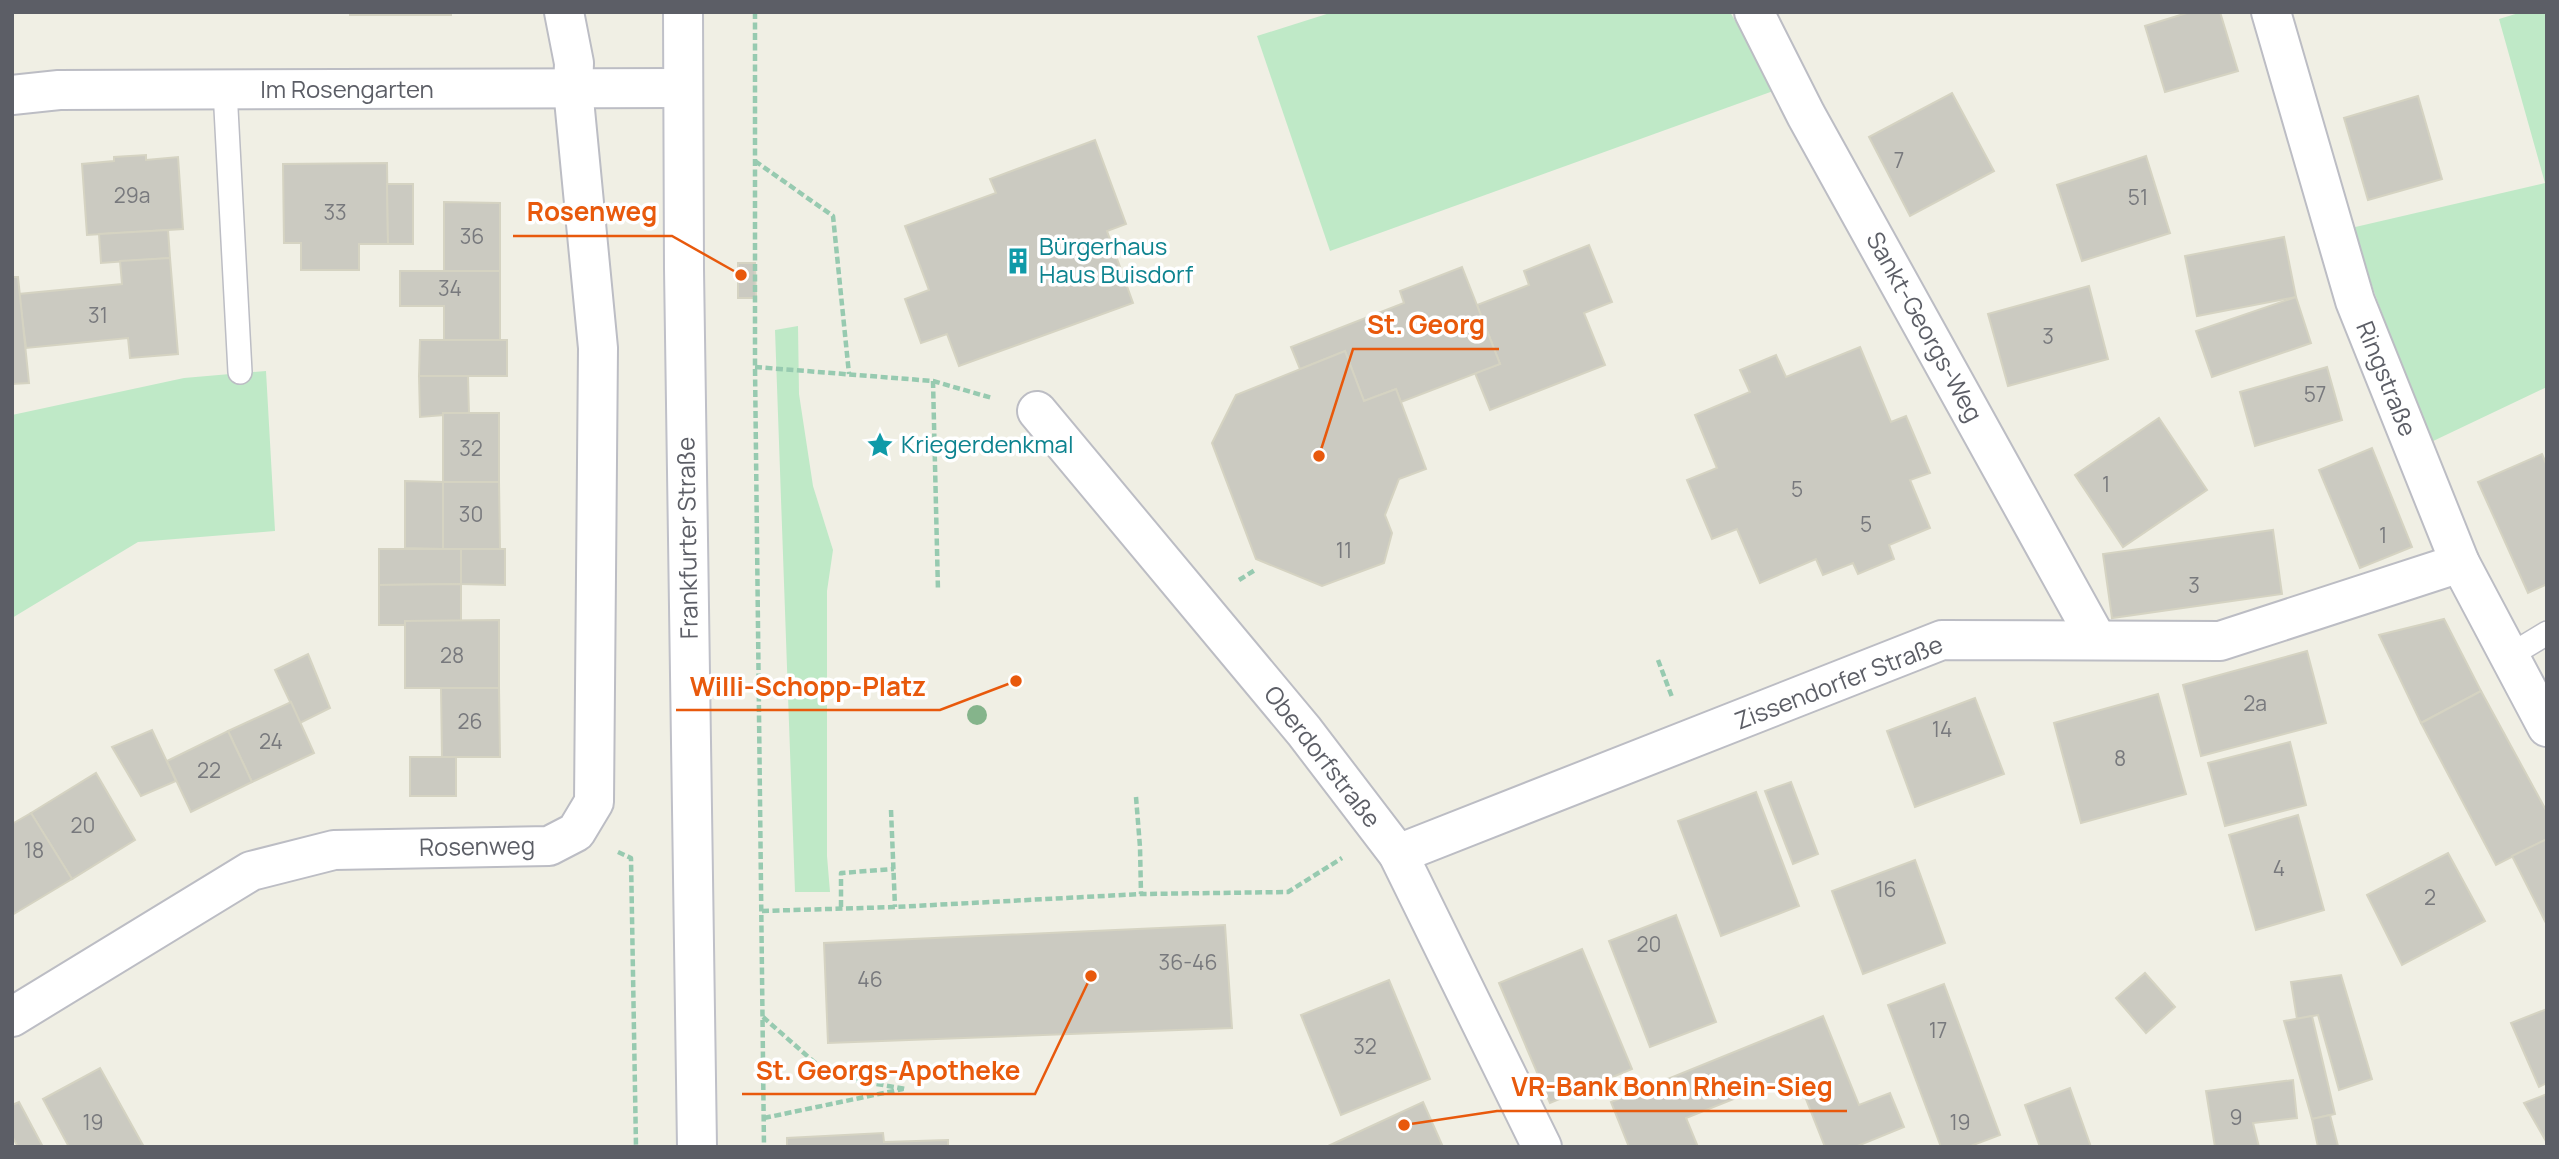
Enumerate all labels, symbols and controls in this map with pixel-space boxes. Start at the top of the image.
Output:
street label: Im Rosengarten [260,72,434,105]
house number: 7 [1894,146,1904,174]
house number: 29a [114,181,150,209]
house number: 51 [2128,183,2148,211]
callout: Rosenweg [513,189,672,236]
text: Rosenweg [527,193,657,229]
house number: 33 [323,198,347,226]
house number: 36 [460,222,484,250]
street label: Sankt-Georgs-Weg [1859,225,1991,427]
place label: Bürgerhaus Haus Buisdorf [1039,229,1194,290]
building icon: Bürgerhaus Haus Buisdorf [1003,246,1033,276]
house number: 34 [438,274,462,302]
house number: 31 [88,301,108,329]
callout: St. Georg [1353,302,1499,349]
text: St. Georg [1367,306,1485,342]
street label: Ringstraße [2349,316,2425,441]
house number: 3 [2042,322,2054,350]
house number: 57 [2304,380,2326,408]
place label: Kriegerdenkmal [901,427,1074,460]
place icon: Kriegerdenkmal [865,430,895,460]
house number: 32 [459,434,483,462]
street label: Frankfurter Straße [668,437,705,639]
house number: 1 [2102,470,2110,498]
house number: 5 [1791,475,1803,503]
house number: 30 [459,500,483,528]
house number: 5 [1860,510,1872,538]
house number: 1 [2379,521,2387,549]
house number: 11 [1336,536,1352,564]
house number: 3 [2188,571,2200,599]
street label: Zissendorfer Straße [1730,627,1947,736]
house number: 28 [440,641,464,669]
callout: Willi-Schopp-Platz [676,663,940,710]
text: Willi-Schopp-Platz [690,668,926,704]
street label: Oberdorfstraße [1257,678,1389,834]
house number: 2a [2243,689,2267,717]
house number: 26 [457,707,483,735]
house number: 14 [1932,715,1952,743]
house number: 24 [259,727,283,755]
house number: 8 [2114,744,2126,772]
house number: 22 [197,756,221,784]
house number: 20 [71,811,95,839]
street label: Rosenweg [419,828,535,863]
house number: 18 [24,836,44,864]
house number: 4 [2273,854,2285,882]
house number: 16 [1875,875,1897,903]
house number: 2 [2424,883,2436,911]
house number: 20 [1637,930,1661,958]
house number: 36-46 [1159,948,1217,976]
house number: 46 [857,965,883,993]
house number: 17 [1929,1016,1947,1044]
house number: 32 [1353,1032,1377,1060]
callout: St. Georgs-Apotheke [742,1047,1035,1094]
text: St. Georgs-Apotheke [756,1052,1020,1088]
callout: VR-Bank Bonn Rhein-Sieg [1497,1064,1847,1111]
text: VR-Bank Bonn Rhein-Sieg [1511,1068,1833,1104]
house number: 9 [2229,1103,2243,1131]
house number: 19 [82,1108,104,1136]
house number: 19 [1949,1108,1971,1136]

